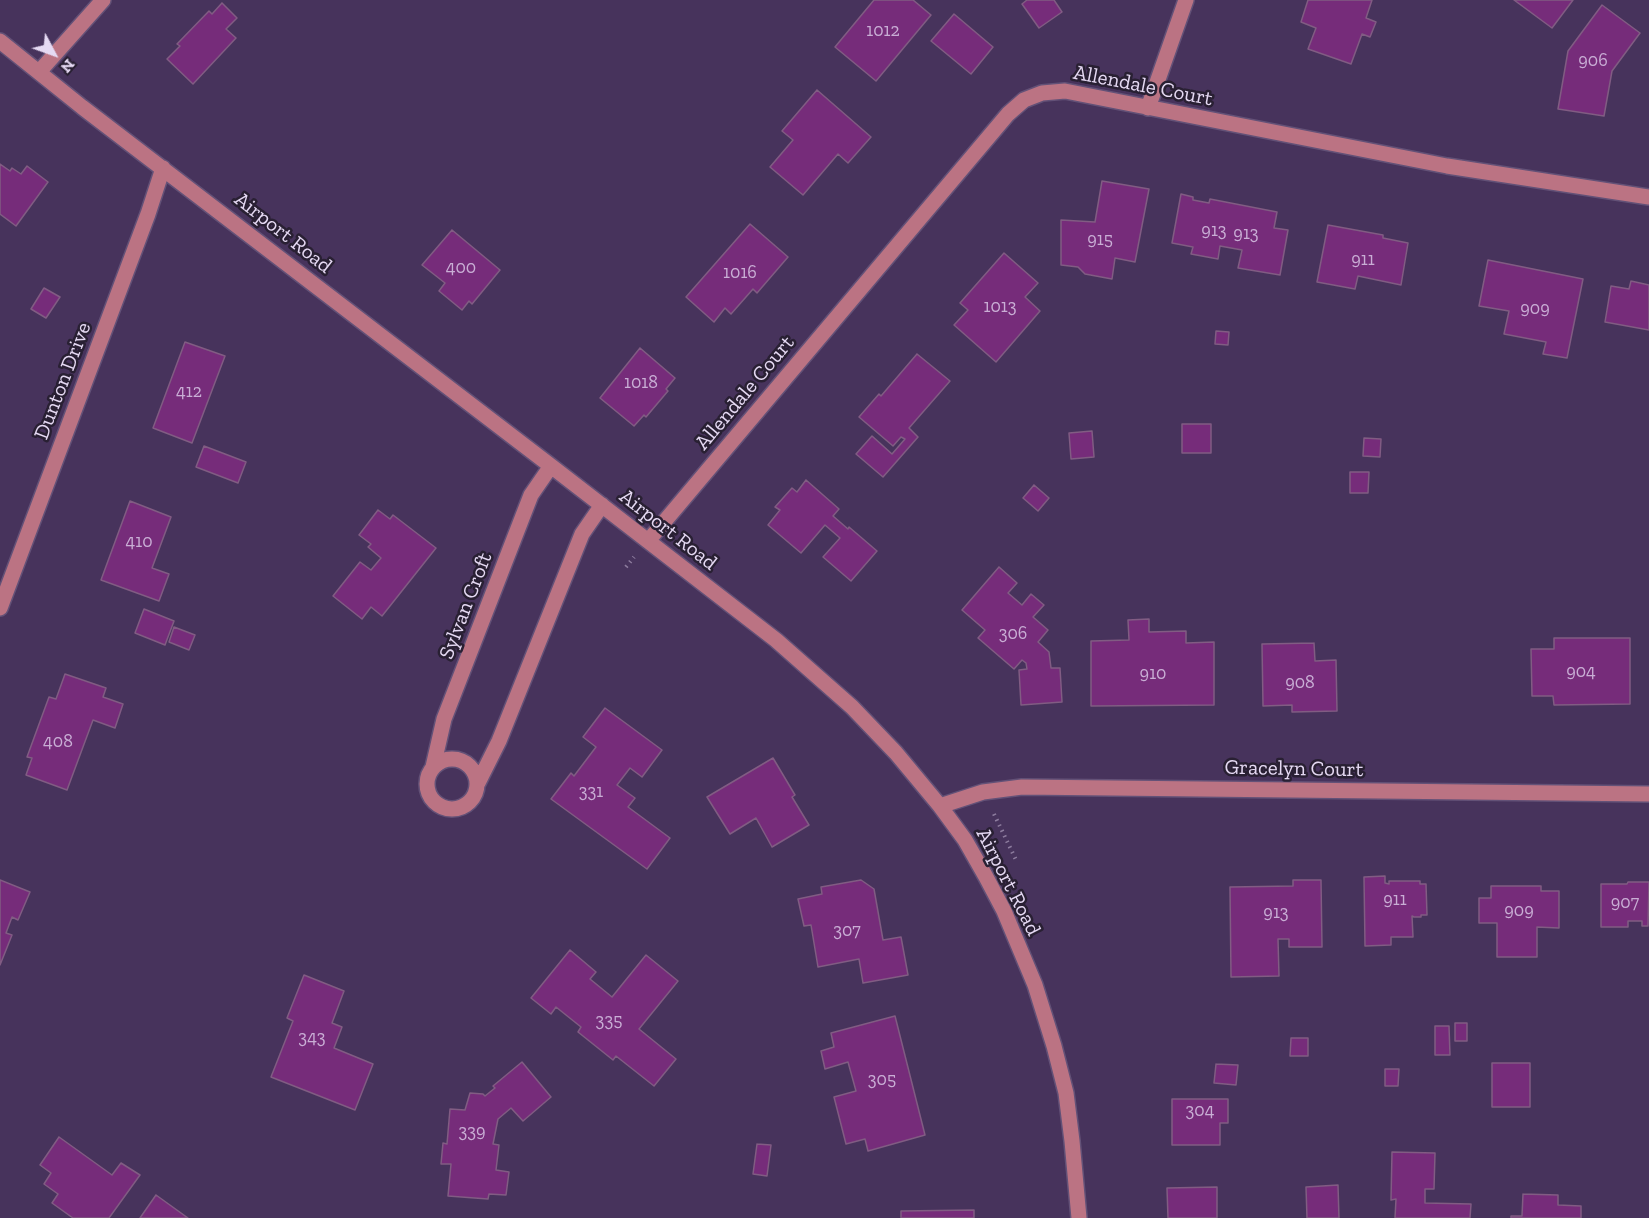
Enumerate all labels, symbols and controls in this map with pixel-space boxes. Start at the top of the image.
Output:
house number: 1012 [866,20,900,42]
north arrow [24,24,84,84]
house number: 906 [1578,50,1608,72]
text: N [57,55,79,77]
street label: Allendale Court [1071,60,1215,112]
street label: Airport Road [229,187,337,279]
house number: 913 [1201,220,1227,242]
house number: 913 [1233,223,1259,245]
house number: 915 [1087,229,1113,251]
house number: 911 [1351,249,1375,271]
house number: 400 [446,257,476,279]
house number: 1016 [723,262,757,284]
house number: 1013 [983,296,1017,318]
house number: 909 [1520,298,1550,320]
street label: Dunton Drive [29,319,97,443]
street label: Allendale Court [690,331,800,455]
house number: 1018 [624,372,658,394]
house number: 412 [176,381,202,403]
street label: Airport Road [614,484,722,576]
house number: 410 [126,531,152,553]
street label: Sylvan Croft [434,549,498,663]
house number: 306 [999,623,1027,645]
house number: 904 [1566,661,1596,683]
house number: 910 [1140,663,1166,685]
house number: 908 [1285,672,1315,694]
house number: 408 [43,731,73,753]
street label: Gracelyn Court [1224,755,1364,783]
house number: 331 [579,781,603,803]
street label: Airport Road [970,824,1046,940]
house number: 911 [1383,889,1407,911]
house number: 907 [1611,892,1639,914]
house number: 909 [1504,900,1534,922]
house number: 913 [1263,902,1289,924]
house number: 307 [833,920,861,942]
house number: 335 [596,1010,622,1032]
house number: 343 [298,1027,326,1049]
house number: 305 [868,1069,896,1091]
house number: 304 [1186,1100,1214,1122]
house number: 339 [458,1121,486,1143]

